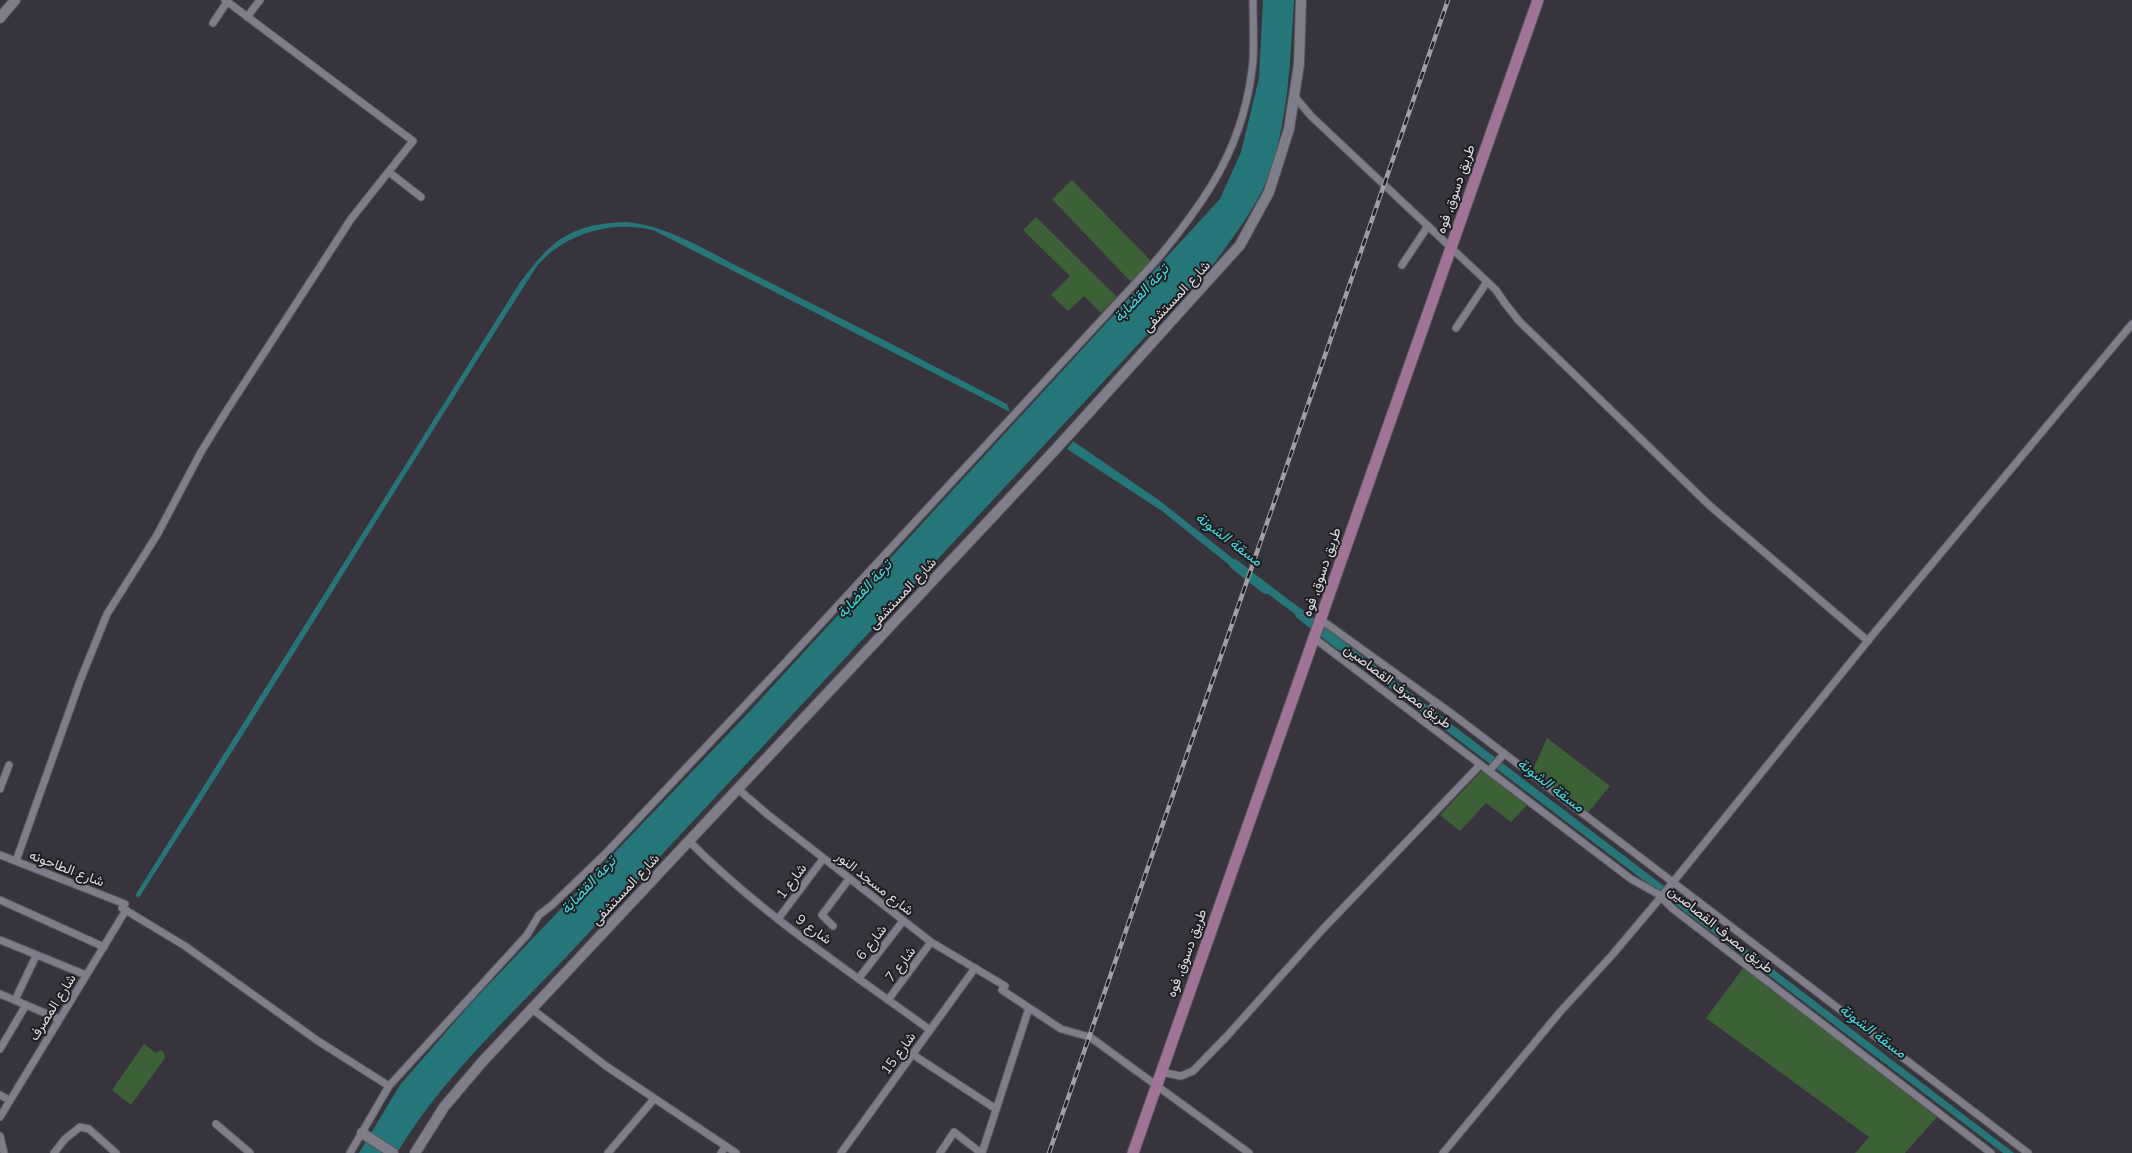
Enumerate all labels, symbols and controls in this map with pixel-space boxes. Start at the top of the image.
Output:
street label: طريق دسوق, فوه [1431,142,1480,236]
street label: شارع المستشفى [1138,256,1215,337]
water label: ترعة القضابة [1109,258,1175,327]
water label: مسقة الشونة [1191,507,1267,571]
street label: طريق دسوق, فوه [1297,525,1346,619]
street label: شارع المستشفى [864,553,941,634]
water label: ترعة القضابة [832,554,898,623]
street label: طريق مصرف القصاصين [1340,640,1455,733]
water label: مسقة الشونة [1513,753,1589,817]
street label: شارع الطاحونه [26,845,107,892]
street label: شارع مسجد النور [830,846,918,921]
street label: شارع المستشفى [587,849,664,930]
water label: ترعة القضابة [556,850,622,919]
street label: شارع 1 [772,860,812,904]
street label: طريق مصرف القصاصين [1664,881,1777,978]
street label: طريق دسوق, فوه [1162,906,1211,1000]
street label: شارع 9 [791,910,836,950]
street label: شارع 6 [852,921,892,965]
street label: شارع 7 [881,943,921,987]
street label: شارع المصرف [24,970,81,1045]
water label: مسقة الشونة [1835,999,1911,1063]
street label: شارع 15 [876,1028,921,1079]

